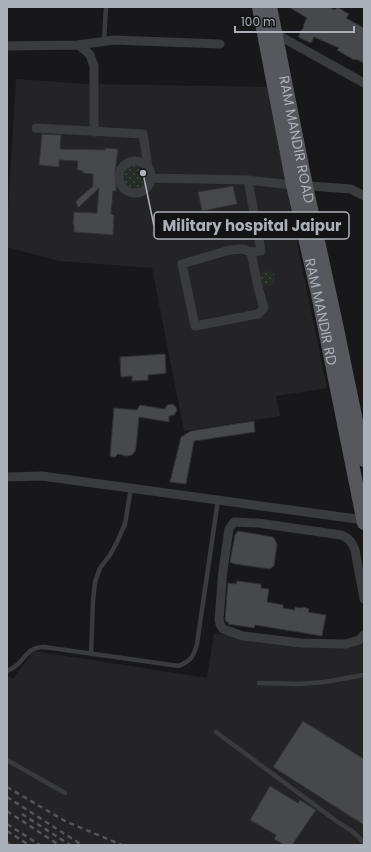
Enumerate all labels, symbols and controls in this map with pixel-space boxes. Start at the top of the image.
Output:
scale bar [235,8,354,34]
text: 100 m [241,13,275,30]
street label: RAM MANDIR ROAD [274,74,319,205]
callout: Military hospital Jaipur [154,212,349,239]
text: Military hospital Jaipur [163,215,342,236]
street label: RAM MANDIR RD [300,256,342,367]

